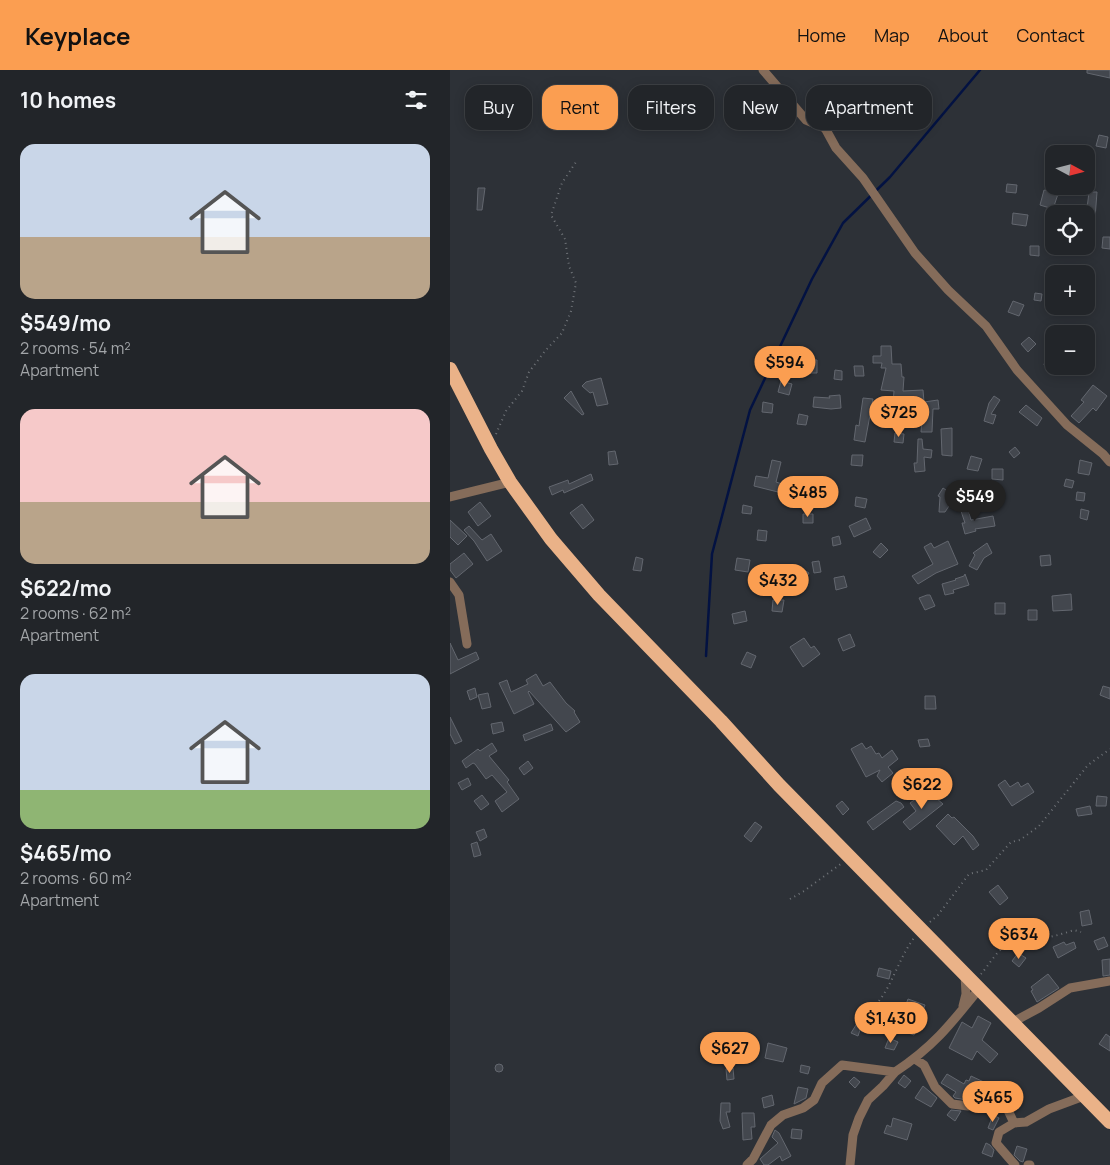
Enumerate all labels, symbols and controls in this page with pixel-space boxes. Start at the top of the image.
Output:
text: Keyplace [25,19,130,52]
text: Home [797,23,846,47]
text: Map [874,23,910,47]
text: About [938,23,988,47]
text: Contact [1016,23,1085,47]
chip: Buy [465,85,532,130]
chip: Rent [542,85,618,130]
chip: Filters [628,85,714,130]
chip: New [724,85,796,130]
chip: Apartment [806,85,932,130]
text: 10 homes [20,86,116,114]
icon: filters [402,86,430,114]
north arrow [1045,145,1095,195]
map controls [1045,145,1095,375]
icon: home [180,177,270,267]
button: locate [1045,205,1095,255]
button: + [1045,265,1095,315]
text: $549/mo [20,309,111,337]
button: − [1045,325,1095,375]
text: 2 rooms · 54 m² [20,337,131,359]
pin: $594 [755,346,815,388]
text: $594 [765,351,805,373]
text: Apartment [20,359,99,381]
pin: $725 [869,396,929,438]
text: $725 [880,401,918,423]
icon: home [180,442,270,532]
pin: $485 [778,476,838,518]
pin: $549 [945,480,1005,522]
text: $485 [789,481,827,503]
text: $549 [956,485,994,507]
pin: $432 [748,564,808,606]
text: $432 [759,569,797,591]
text: $622/mo [20,574,111,602]
text: 2 rooms · 62 m² [20,602,131,624]
text: Apartment [20,624,99,646]
icon: home [180,707,270,797]
pin: $622 [892,768,952,810]
text: $622 [902,773,942,795]
text: $465/mo [20,839,111,867]
text: 2 rooms · 60 m² [20,867,132,889]
text: Apartment [20,889,99,911]
pin: $634 [989,918,1049,960]
text: $634 [999,923,1039,945]
pin: $1,430 [850,1002,932,1044]
text: $1,430 [866,1007,916,1029]
pin: $627 [700,1032,760,1074]
text: $627 [711,1037,749,1059]
pin: $465 [963,1080,1023,1123]
text: $465 [973,1086,1013,1108]

